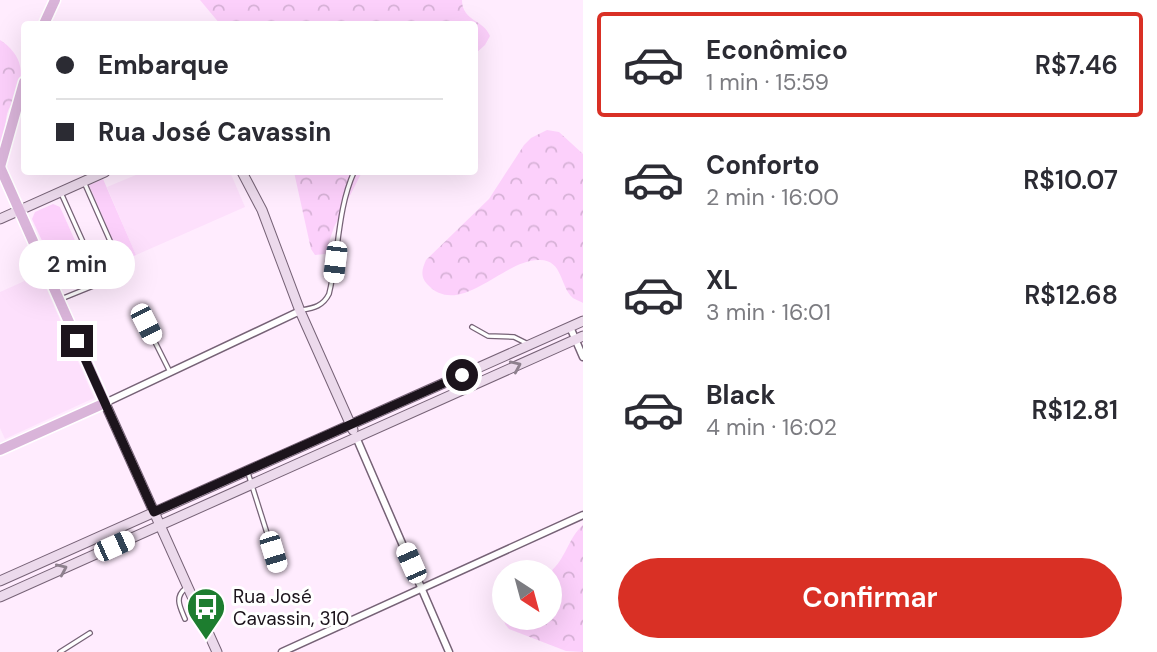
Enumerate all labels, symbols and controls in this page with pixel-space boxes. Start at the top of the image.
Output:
icon: car [622,33,685,96]
text: Econômico [706,33,848,67]
text: Embarque [98,48,229,82]
text: R$7.46 [1035,48,1118,82]
text: 1 min · 15:59 [706,67,829,97]
text: Rua José Cavassin [98,115,331,149]
icon: car [622,148,685,211]
text: Conforto [706,148,820,182]
text: R$10.07 [1023,163,1118,197]
text: 2 min · 16:00 [706,182,839,212]
callout: 2 min [19,240,135,288]
car [323,240,348,284]
text: 2 min [47,249,107,279]
icon: car [622,263,685,326]
text: XL [706,263,738,297]
text: R$12.68 [1024,278,1118,312]
text: 3 min · 16:01 [706,297,831,327]
car [128,301,165,347]
route end [61,325,93,357]
route start [446,359,478,391]
one-way arrow [509,360,521,374]
icon: car [622,378,685,441]
text: Black [706,378,776,412]
text: R$12.81 [1031,393,1118,427]
text: 4 min · 16:02 [706,412,837,442]
car [91,528,138,564]
car [257,529,290,575]
car [393,540,430,586]
button: Confirmar [618,558,1122,638]
north arrow [492,560,562,630]
map controls [492,560,562,630]
one-way arrow [55,563,67,577]
place label: Rua José Cavassin, 310 [233,584,349,631]
bus stop icon: Rua José Cavassin, 310 [185,586,227,641]

